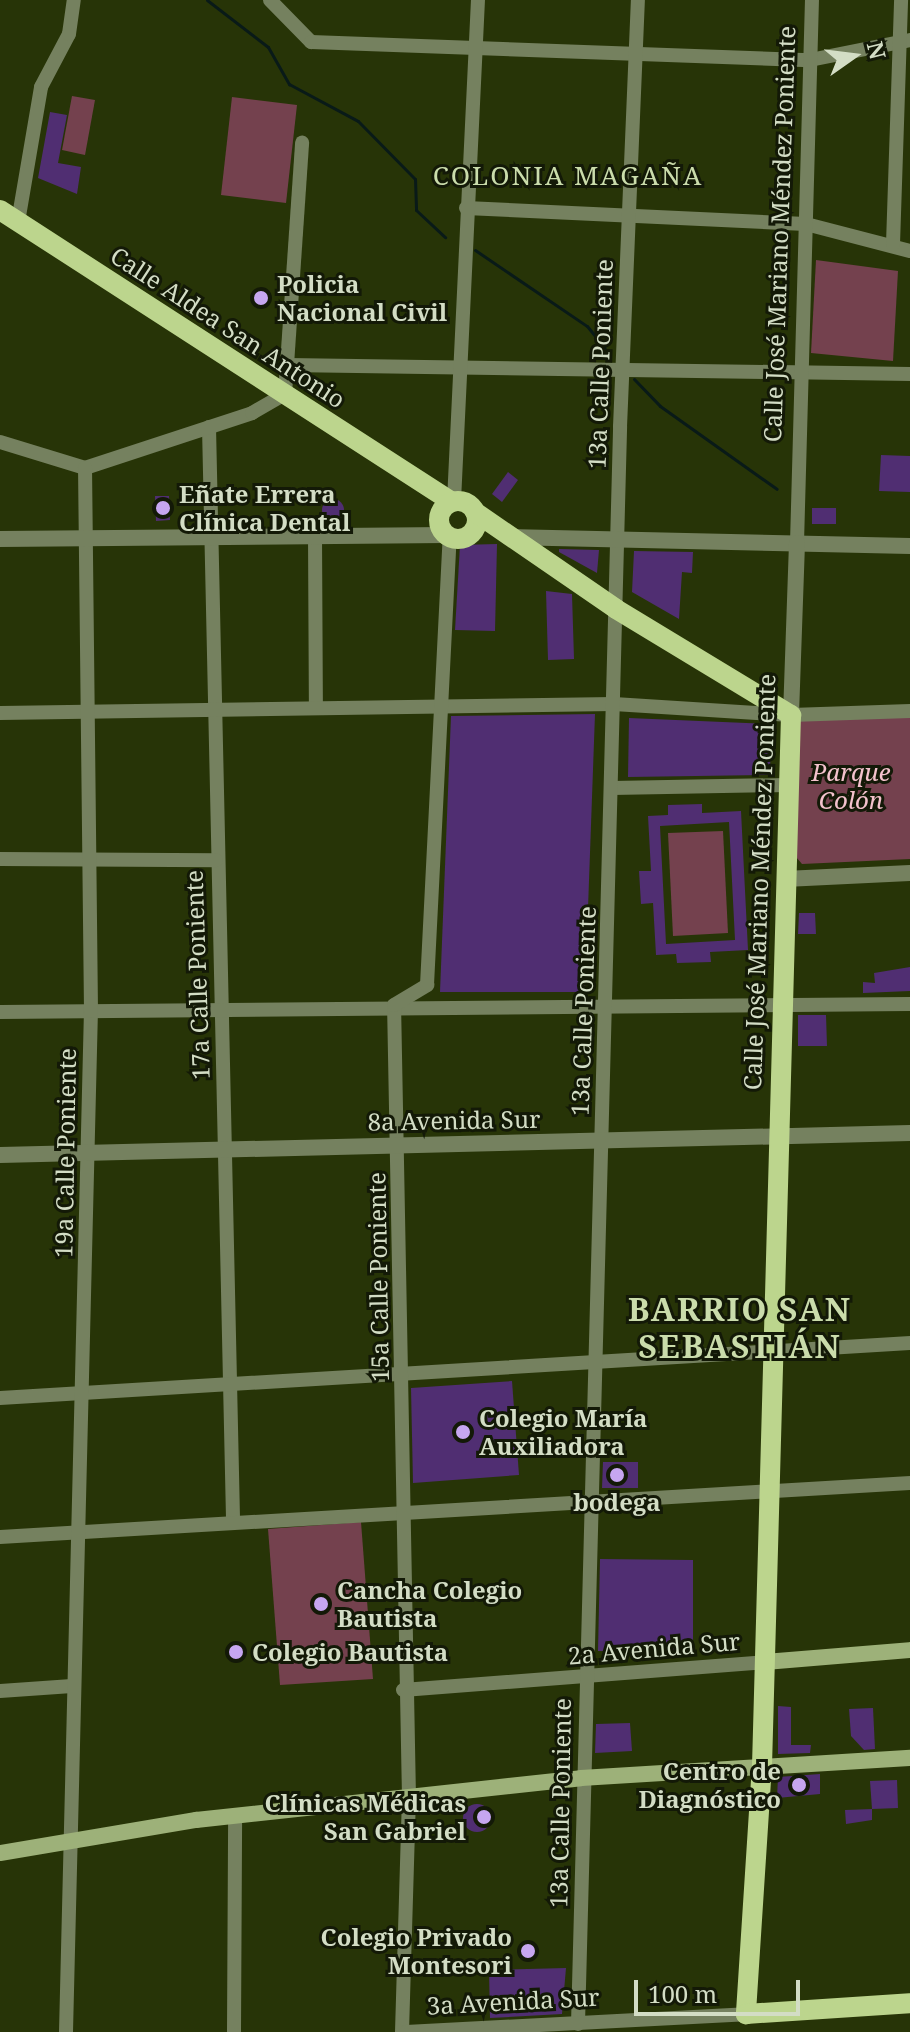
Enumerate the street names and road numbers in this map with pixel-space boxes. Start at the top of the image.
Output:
street label: Calle José Mariano Méndez Poniente [757,25,801,443]
street label: Calle Aldea San Antonio [105,240,351,414]
street label: 13a Calle Poniente [582,259,618,469]
street label: Calle José Mariano Méndez Poniente [737,673,781,1091]
street label: 17a Calle Poniente [179,870,215,1080]
street label: 13a Calle Poniente [565,906,601,1116]
street label: 19a Calle Poniente [49,1048,81,1258]
street label: 8a Avenida Sur [367,1104,541,1136]
street label: 15a Calle Poniente [362,1172,394,1382]
street label: 2a Avenida Sur [567,1626,741,1670]
street label: 13a Calle Poniente [544,1698,576,1908]
street label: 3a Avenida Sur [426,1982,600,2020]

